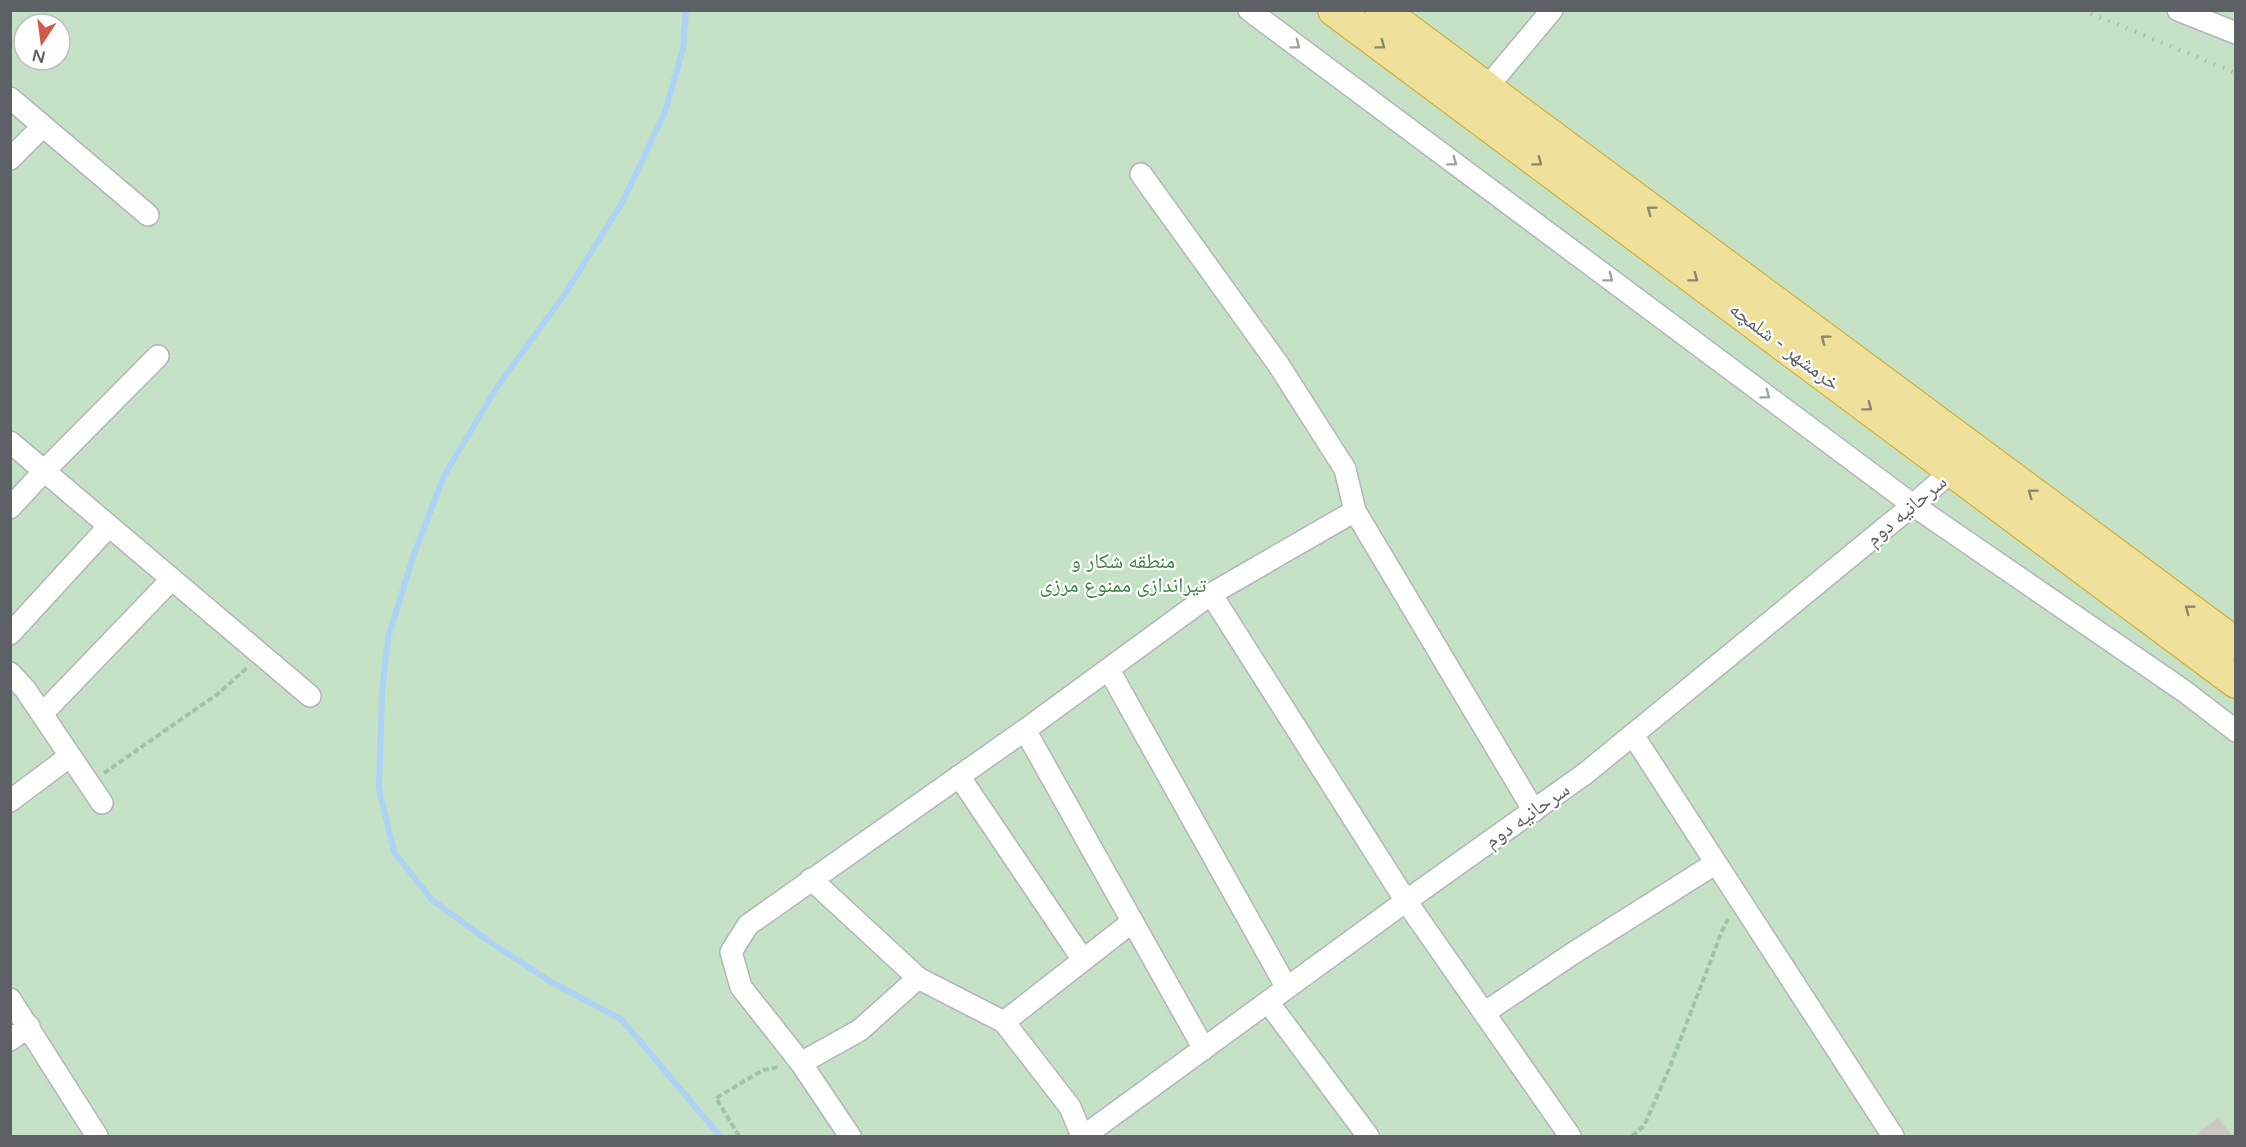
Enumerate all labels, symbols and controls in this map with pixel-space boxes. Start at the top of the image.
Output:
north arrow [12,12,72,72]
one-way arrow [1290,38,1301,49]
one-way arrow [1375,38,1386,49]
text: N [30,44,47,67]
one-way arrow [1531,154,1542,165]
one-way arrow [1446,155,1457,166]
one-way arrow [1647,207,1658,218]
one-way arrow [1603,271,1614,282]
one-way arrow [1688,271,1699,282]
street label: خرمشهر - شلمچه [1724,297,1845,396]
one-way arrow [1820,335,1831,346]
one-way arrow [1759,388,1770,399]
one-way arrow [1861,400,1872,411]
street label: سرحانیه دوم [1861,469,1953,552]
one-way arrow [2027,489,2038,500]
park label: منطقه شکار و تیراندازی ممنوع مرزی [1039,549,1207,598]
one-way arrow [2184,605,2195,616]
street label: سرحانیه دوم [1480,777,1575,855]

